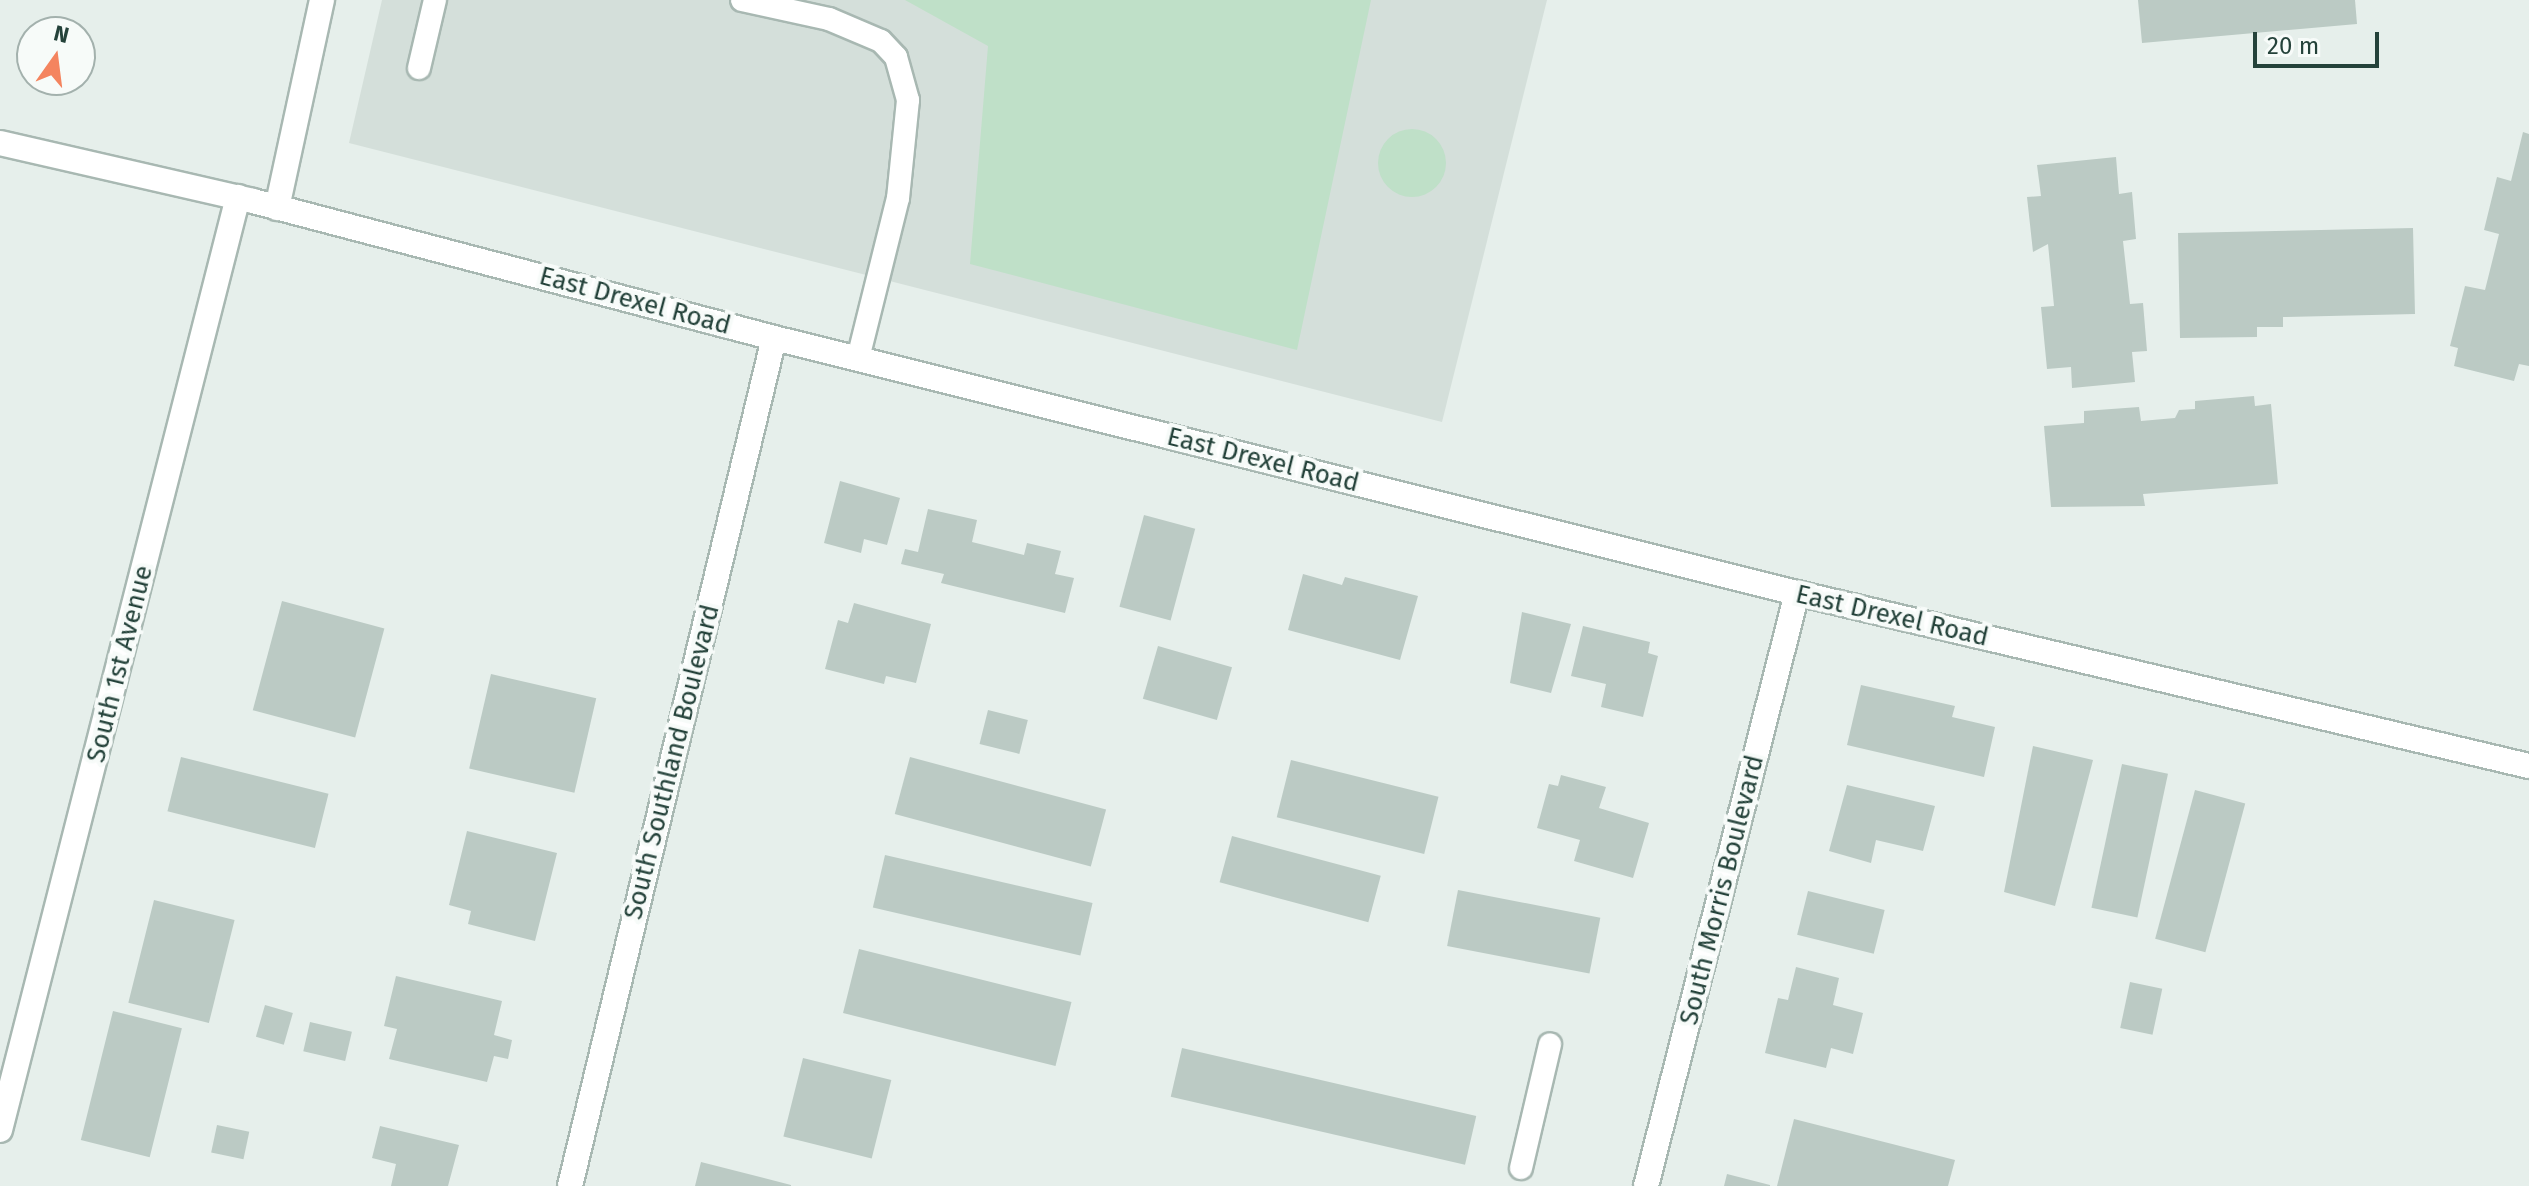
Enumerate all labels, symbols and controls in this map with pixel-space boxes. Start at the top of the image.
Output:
north arrow [16,16,96,96]
scale bar [2257,16,2383,66]
text: N [51,19,72,49]
text: 20 m [2267,32,2319,60]
street label: East Drexel Road [536,260,734,342]
street label: East Drexel Road [1164,421,1362,499]
street label: South 1st Avenue [80,562,160,766]
street label: East Drexel Road [1793,579,1991,653]
street label: South Southland Boulevard [618,601,726,923]
street label: South Morris Boulevard [1673,752,1771,1028]

